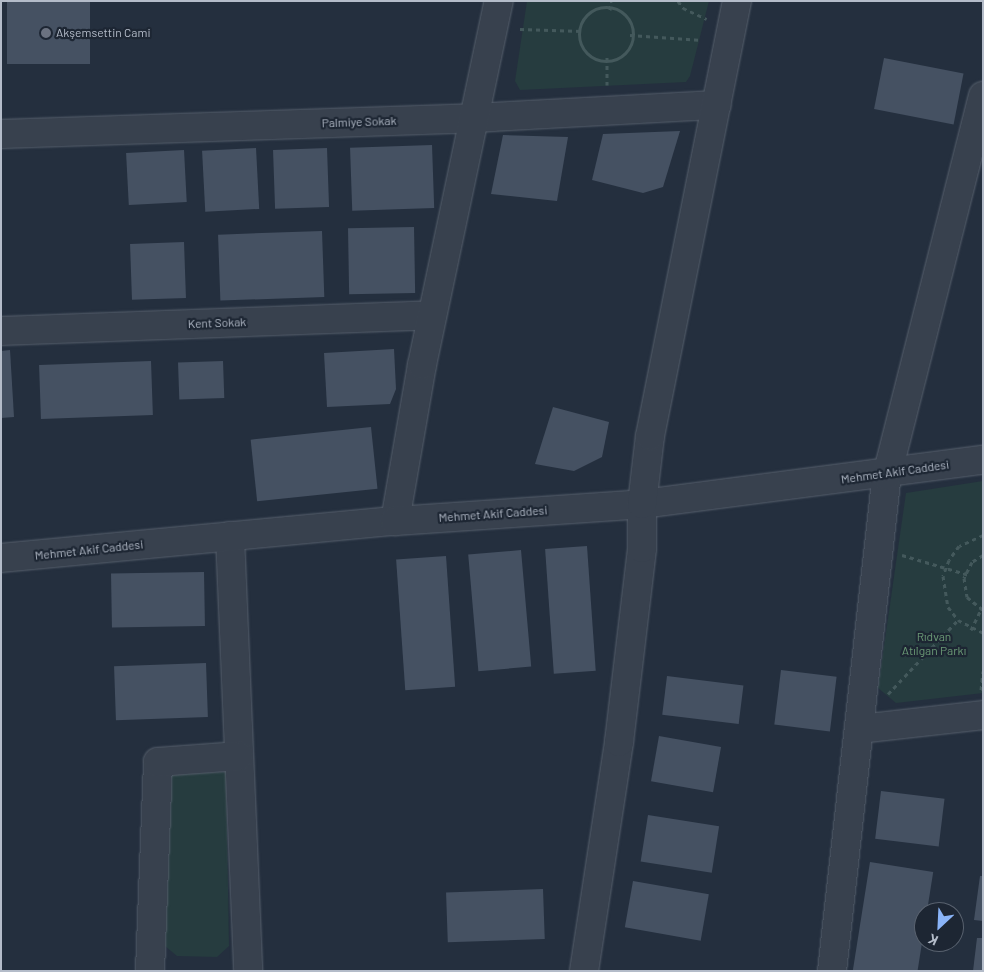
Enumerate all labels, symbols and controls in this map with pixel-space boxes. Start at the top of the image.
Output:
place label: Akşemsettin Cami [56,26,150,40]
marker: Akşemsettin Cami [40,27,52,39]
street label: Palmiye Sokak [321,114,397,130]
street label: Kent Sokak [188,315,246,331]
street label: Mehmet Akif Caddesi [840,457,950,487]
street label: Mehmet Akif Caddesi [438,503,548,525]
street label: Mehmet Akif Caddesi [34,537,144,563]
park label: Rıdvan Atılgan Parkı [902,630,966,658]
north arrow [914,902,964,952]
text: K [925,931,940,950]

